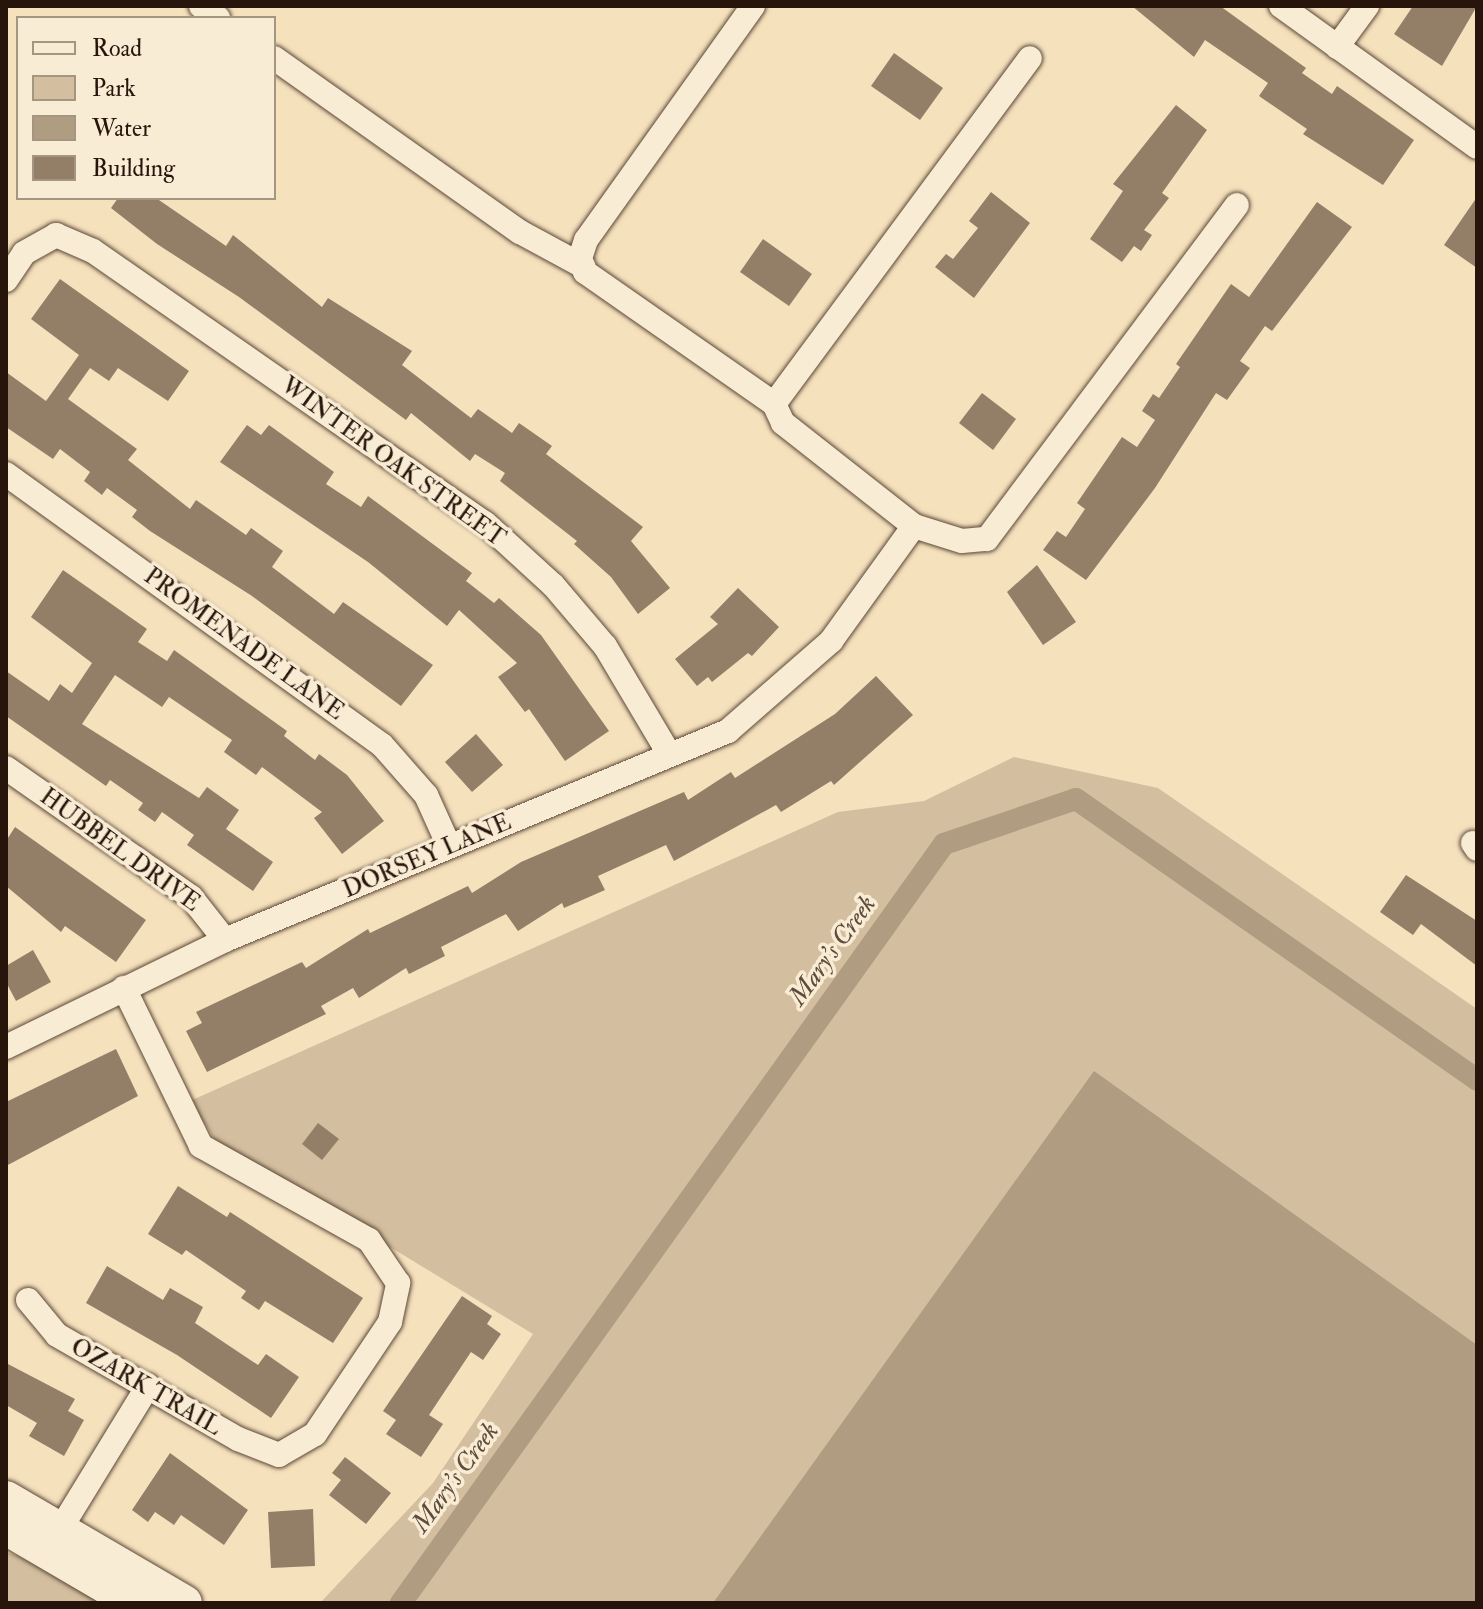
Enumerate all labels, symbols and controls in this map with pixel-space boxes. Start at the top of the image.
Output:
legend [16,16,276,200]
text: Road [92,33,142,64]
text: Park [92,73,136,104]
text: Water [92,113,151,144]
text: Building [92,153,175,184]
street label: WINTER OAK STREET [275,371,511,553]
street label: PROMENADE LANE [138,562,350,726]
street label: HUBBEL DRIVE [34,782,206,918]
street label: DORSEY LANE [339,808,515,904]
water label: Mary's Creek [783,890,883,1012]
street label: OZARK TRAIL [66,1332,226,1442]
water label: Mary's Creek [406,1417,506,1539]

